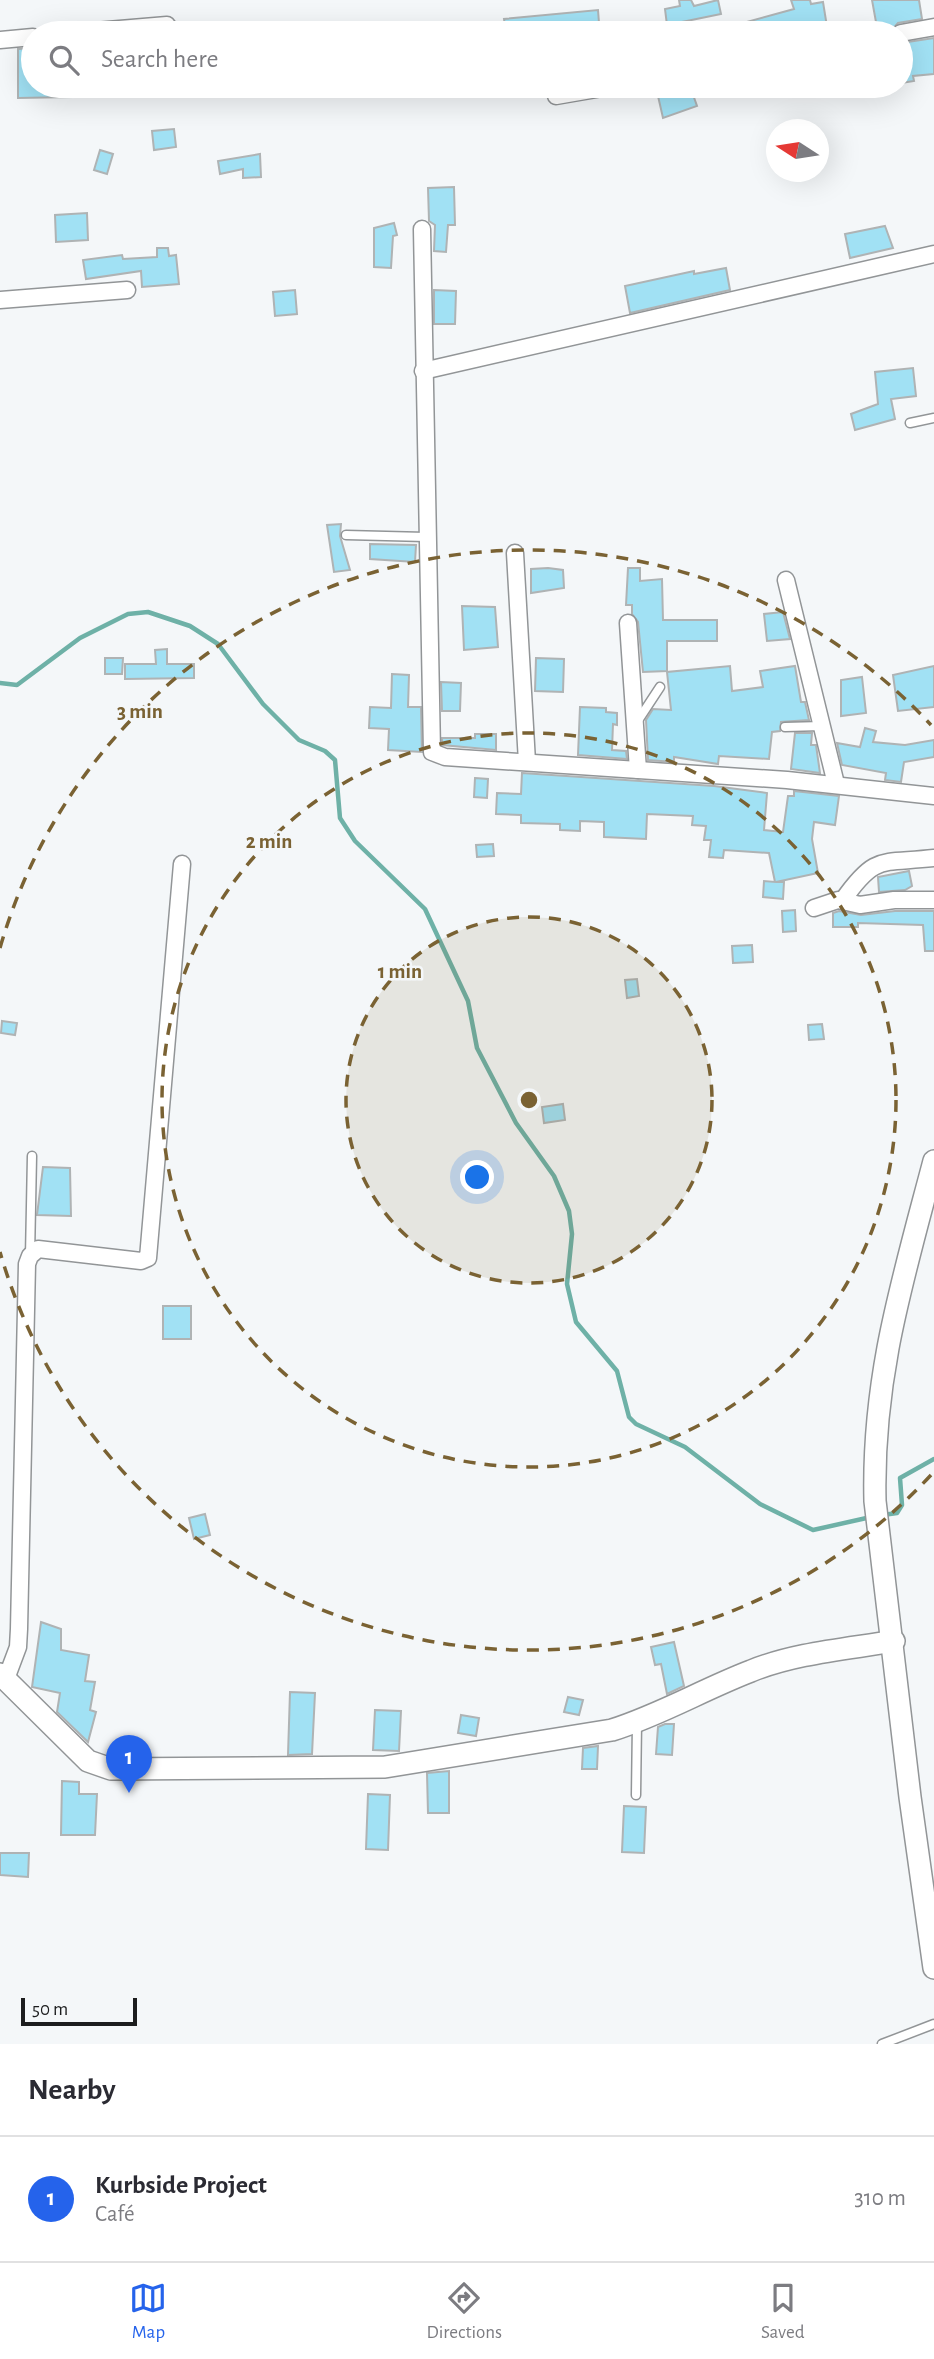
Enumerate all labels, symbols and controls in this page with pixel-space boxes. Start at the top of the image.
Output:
search box [21,21,913,98]
icon: search [45,41,83,79]
text: Search here [101,46,219,72]
north arrow [766,119,829,182]
text: 3 min [117,701,163,722]
text: 2 min [246,831,292,852]
text: 1 min [378,961,422,982]
centre of rings [517,1088,541,1112]
your location [460,1160,494,1194]
pin: 1 [106,1735,152,1793]
scale bar [21,1995,136,2027]
text: 50 m [32,2000,68,2019]
text: Nearby [28,2075,116,2105]
text: Kurbside Project [95,2172,267,2198]
text: 1 [47,2187,55,2210]
text: 310 m [854,2187,906,2210]
text: Café [95,2203,135,2226]
tab: Map [129,2279,167,2344]
tab: Directions [426,2279,502,2344]
tab: Saved [761,2279,805,2344]

